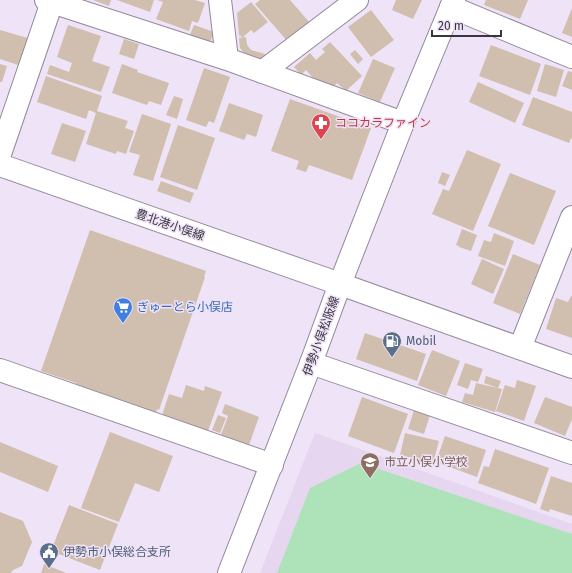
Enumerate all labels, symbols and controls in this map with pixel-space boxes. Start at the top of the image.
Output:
scale bar [432,12,501,38]
text: 20 m [438,19,464,33]
pharmacy icon: ココカラファイン [310,112,332,140]
place label: ココカラファイン [335,116,431,130]
street label: 豊北港小俣線 [134,207,206,243]
street label: 伊勢小俣松阪線 [300,294,342,378]
supermarket icon: ぎゅーとら小俣店 [112,296,134,324]
place label: ぎゅーとら小俣店 [137,300,233,314]
fuel station icon: Mobil [381,330,403,358]
place label: Mobil [406,334,437,348]
school or university icon: 市立小俣小学校 [359,451,381,479]
place label: 市立小俣小学校 [384,455,468,469]
public building icon: 伊勢市小俣総合支所 [38,541,60,569]
place label: 伊勢市小俣総合支所 [63,545,171,559]

